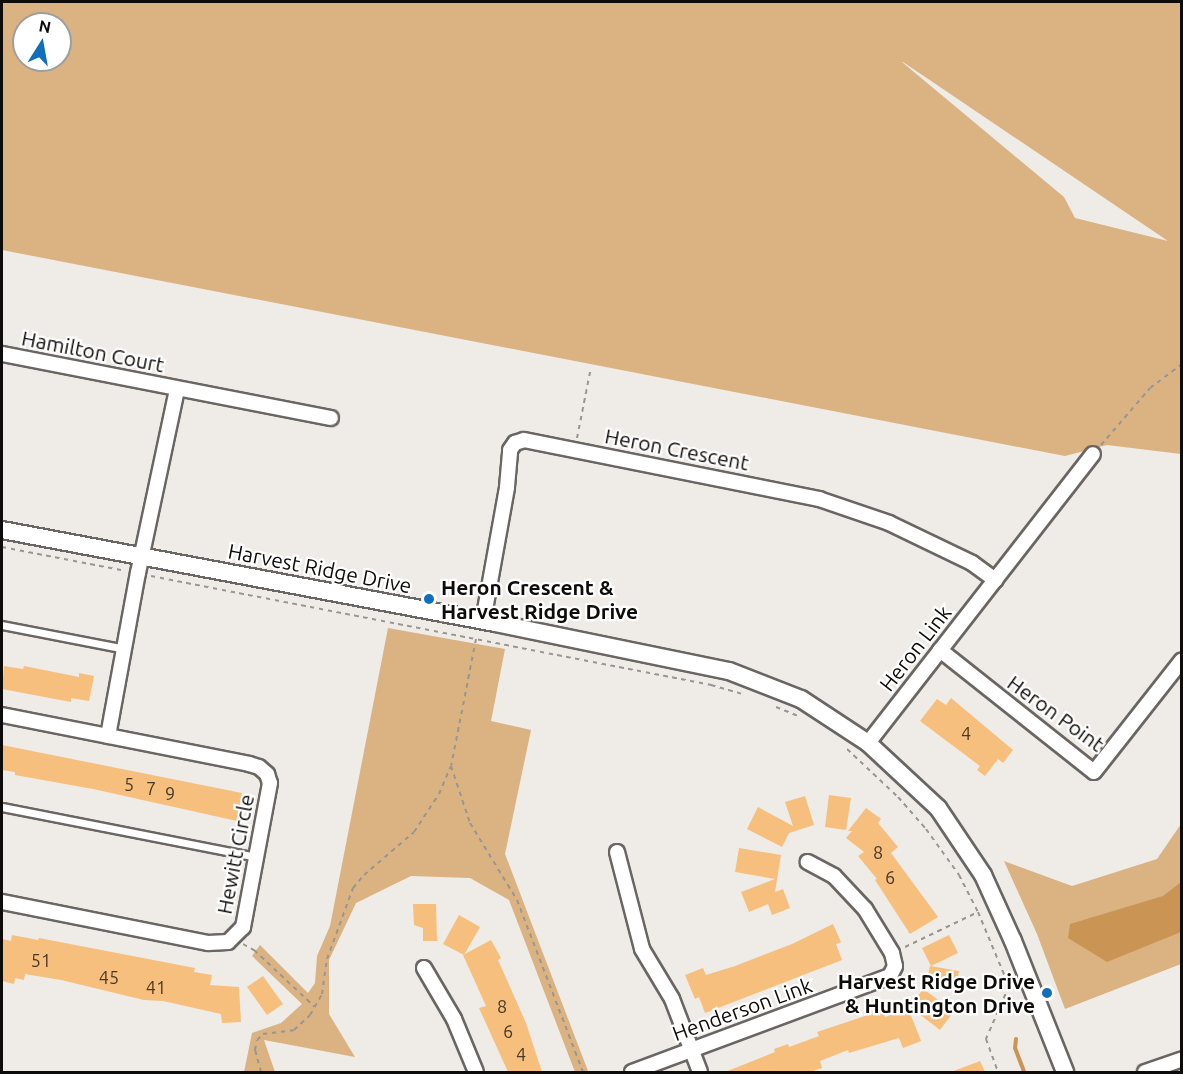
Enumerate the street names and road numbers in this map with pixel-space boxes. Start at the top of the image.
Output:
street label: Hamilton Court [20,325,166,377]
street label: Heron Crescent [603,423,751,475]
street label: Harvest Ridge Drive [226,538,414,598]
street label: Heron Link [874,600,956,696]
street label: Heron Point [1003,670,1109,756]
street label: Hewitt Circle [211,792,259,916]
street label: Henderson Link [669,972,815,1046]

